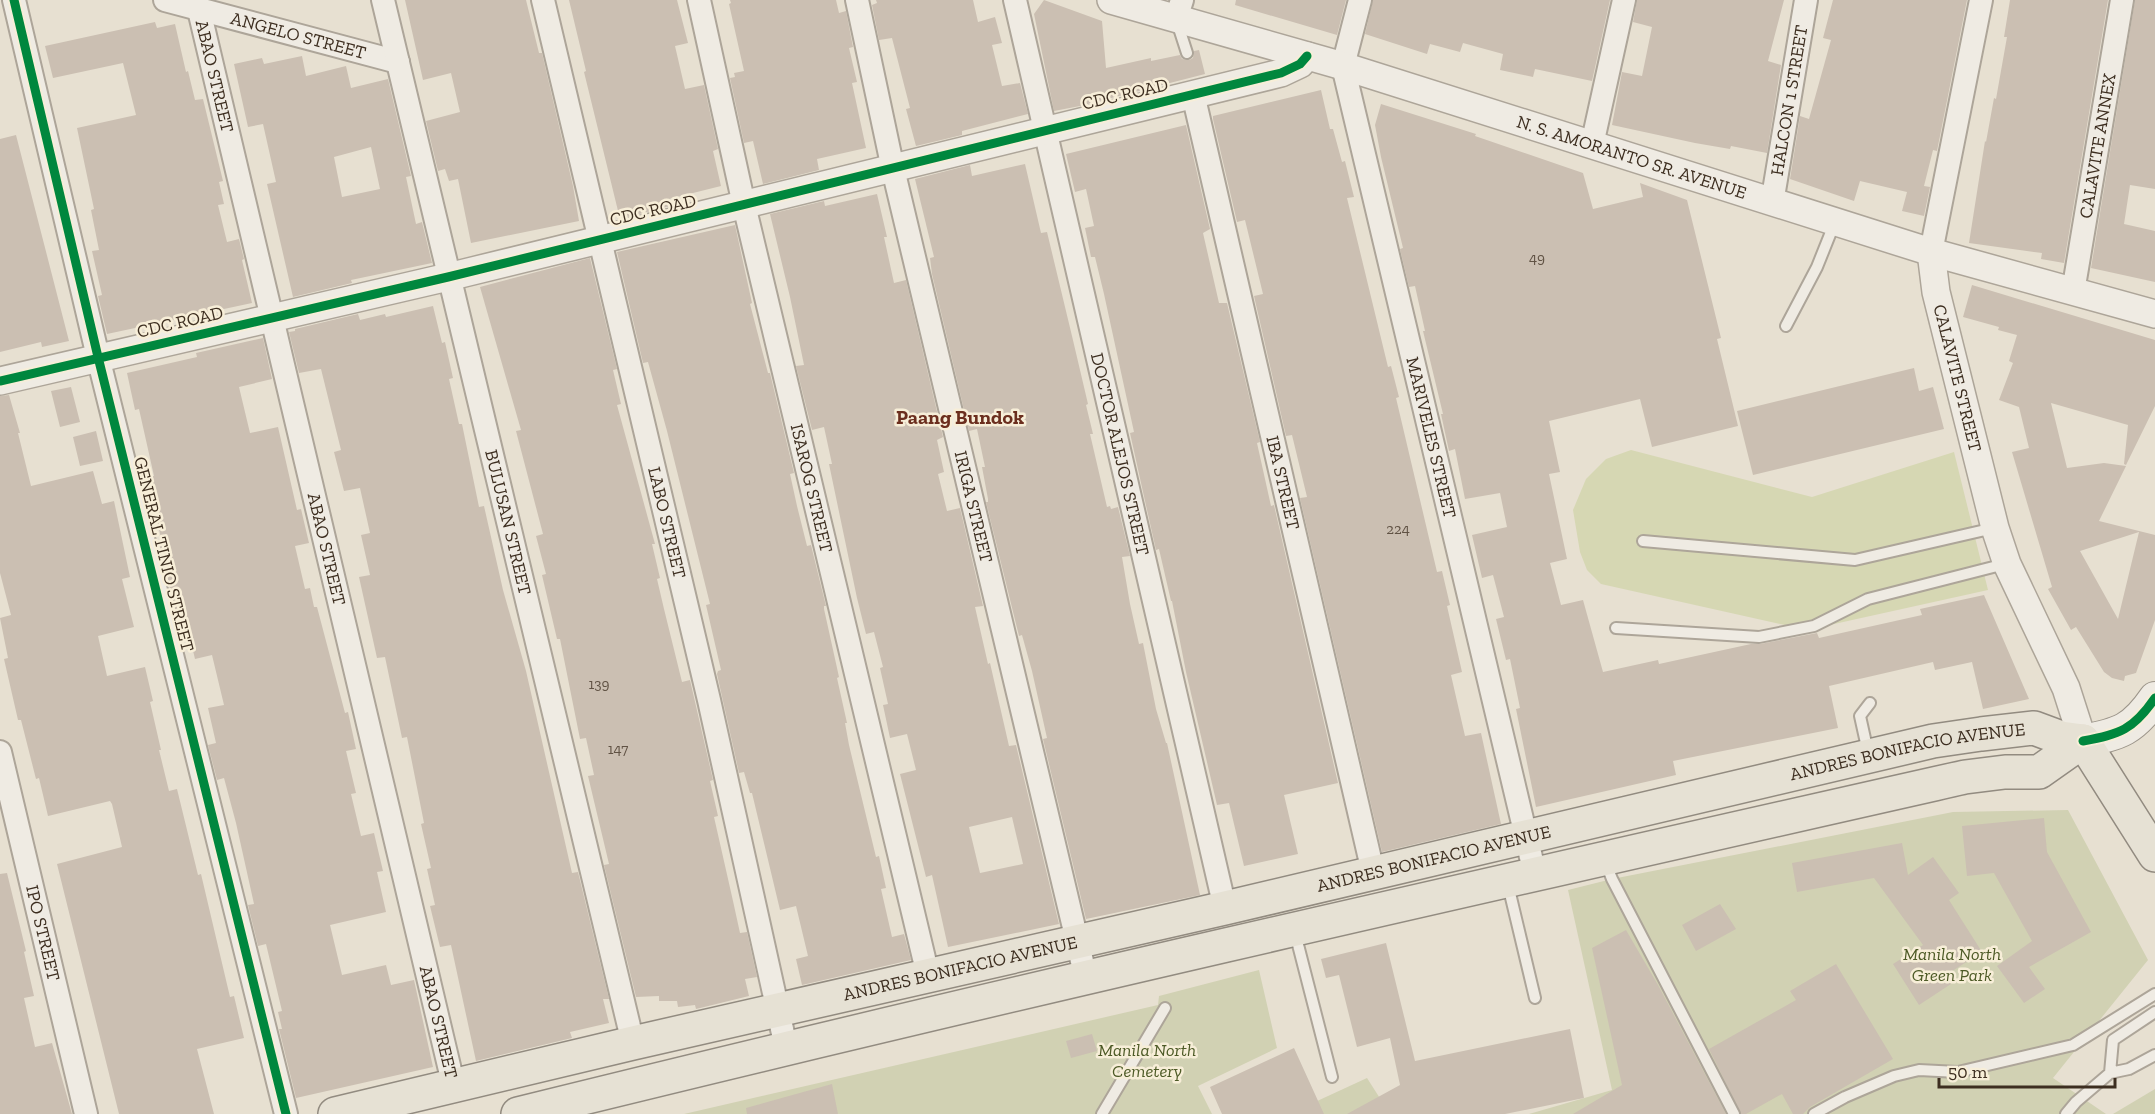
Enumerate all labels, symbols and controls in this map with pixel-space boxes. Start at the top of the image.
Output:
street label: ANGELO STREET [228,7,368,64]
street label: ABAO STREET [191,18,239,135]
street label: HALCON 1 STREET [1766,24,1813,177]
street label: CALAVITE ANNEX [2075,71,2121,220]
street label: CDC ROAD [1080,73,1170,115]
street label: N. S. AMORANTO SR. AVENUE [1514,111,1749,204]
street label: CDC ROAD [608,189,698,231]
house number: 49 [1529,249,1545,267]
street label: CDC ROAD [135,301,225,343]
street label: CALAVITE STREET [1929,302,1987,454]
street label: DOCTOR ALEJOS STREET [1086,351,1154,557]
street label: MARIVELES STREET [1401,355,1461,520]
district label: Paang Bundok [896,405,1024,429]
street label: ISAROG STREET [786,422,838,555]
street label: IBA STREET [1261,434,1304,532]
street label: BULUSAN STREET [480,447,536,597]
street label: IRIGA STREET [950,449,998,565]
street label: GENERAL TINIO STREET [129,454,199,654]
street label: LABO STREET [643,465,691,580]
street label: ABAO STREET [303,491,351,608]
house number: 224 [1386,520,1410,538]
house number: 139 [588,675,610,693]
street label: ANDRES BONIFACIO AVENUE [1788,718,2026,785]
house number: 147 [608,740,628,758]
street label: ANDRES BONIFACIO AVENUE [1315,821,1553,897]
street label: IPO STREET [21,883,65,983]
street label: ANDRES BONIFACIO AVENUE [841,931,1079,1006]
park label: Manila North Green Park [1903,943,2001,986]
street label: ABAO STREET [415,964,463,1080]
park label: Manila North Cemetery [1098,1039,1196,1082]
scale bar [1939,1051,2114,1089]
text: 50 m [1948,1061,1988,1083]

